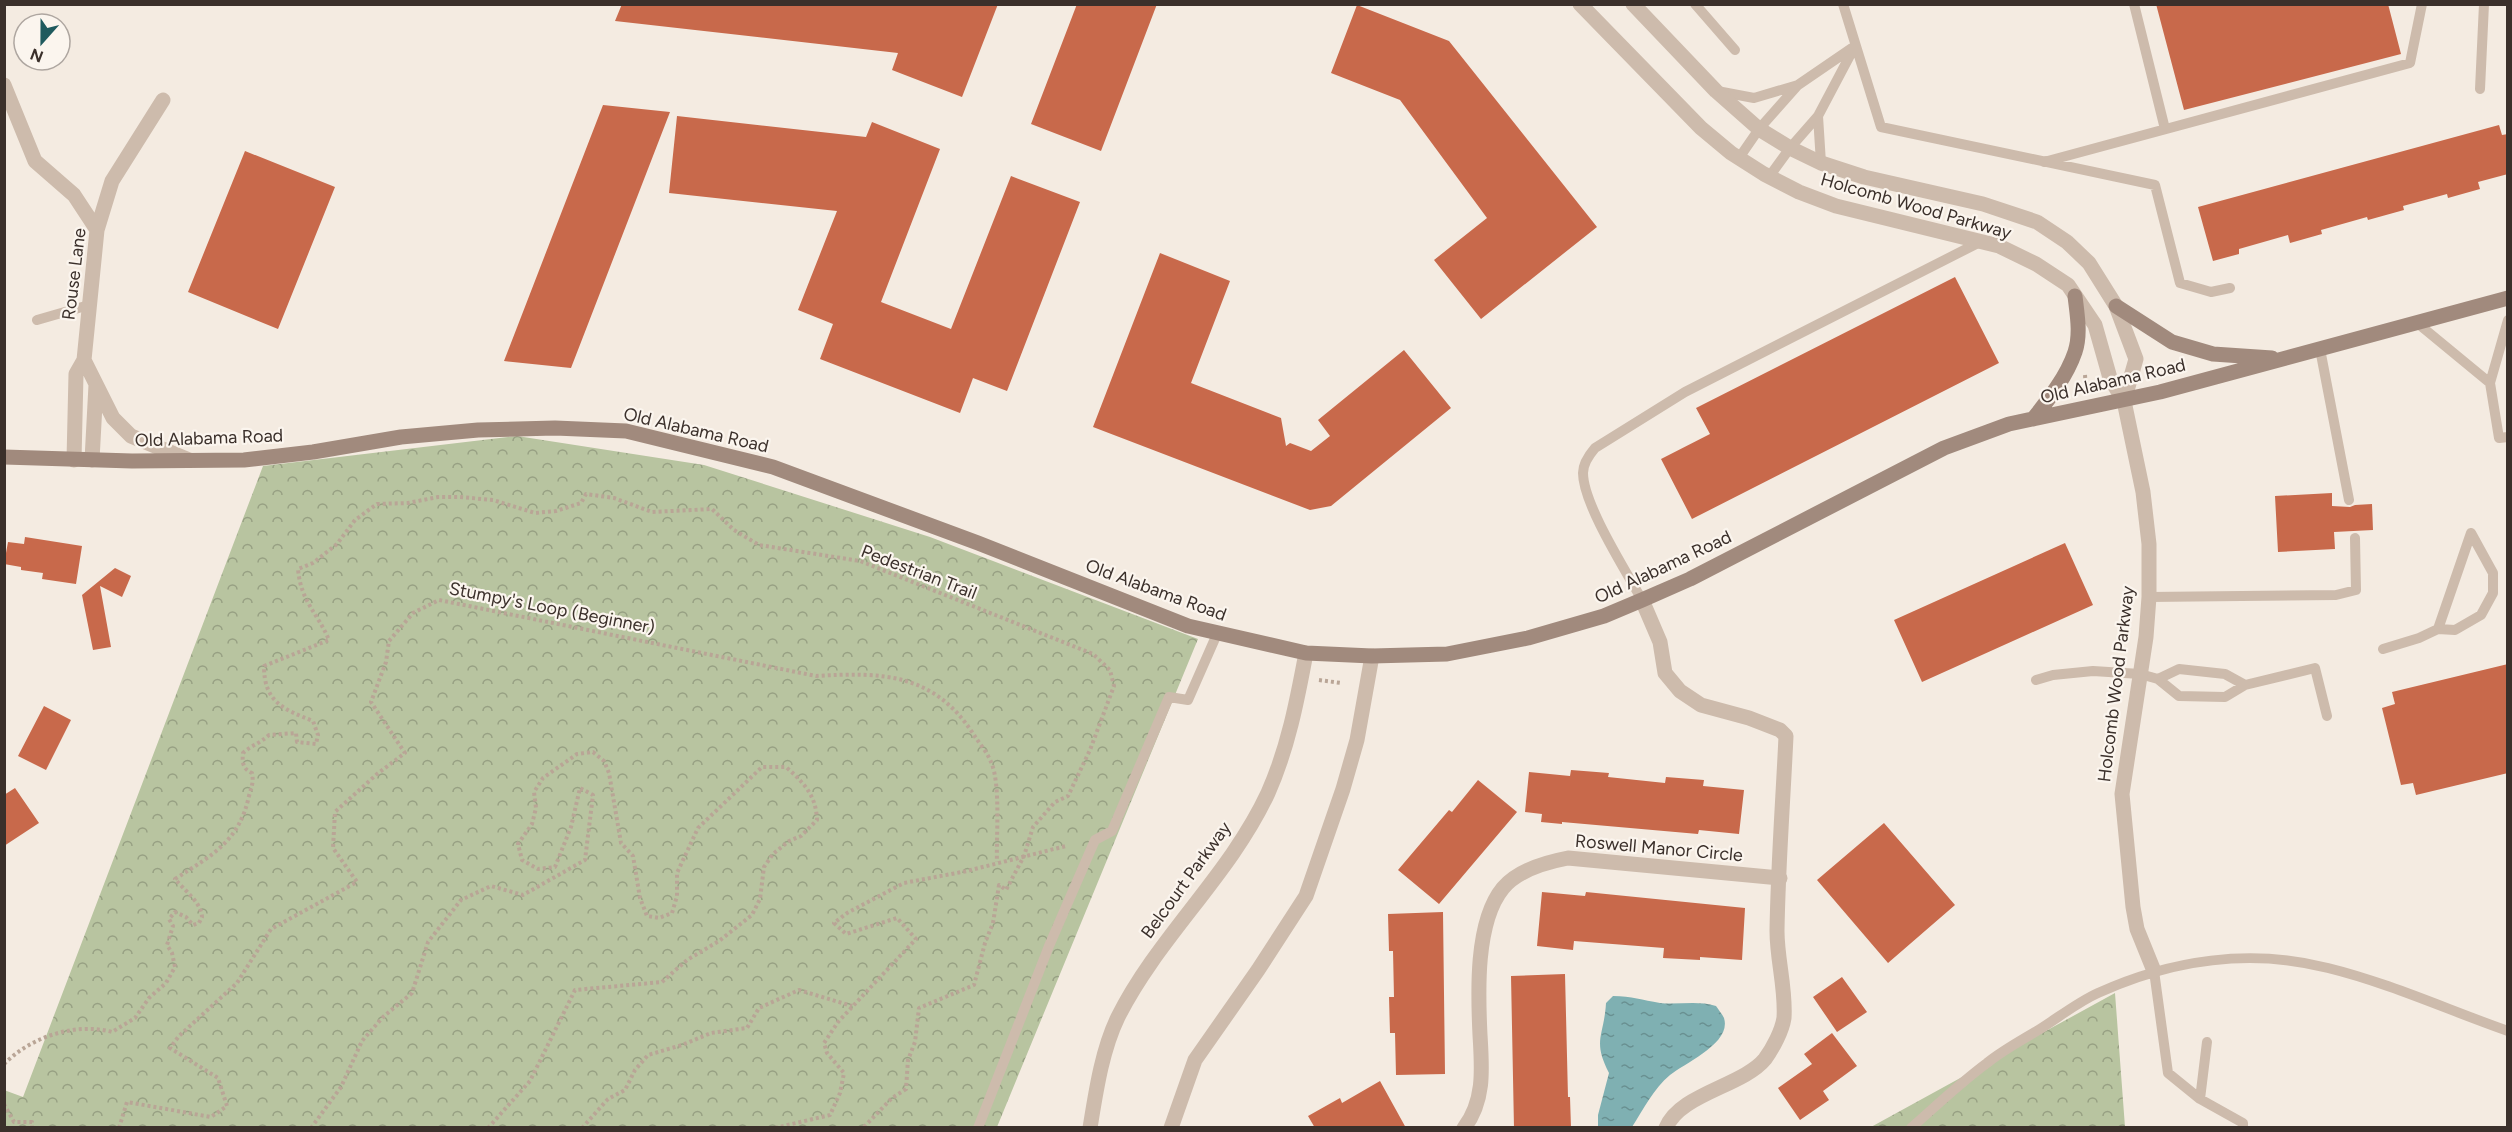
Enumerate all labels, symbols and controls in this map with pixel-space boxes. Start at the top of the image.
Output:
north arrow [12,12,72,72]
text: N [28,44,46,67]
street label: Holcomb Wood Parkway [1818,168,2014,244]
street label: Rouse Lane [57,226,91,321]
street label: Old Alabama Road [2038,354,2188,408]
street label: Old Alabama Road [621,403,771,457]
street label: Old Alabama Road [134,424,284,452]
street label: Old Alabama Road [1591,526,1735,608]
street label: Pedestrian Trail [858,540,980,604]
street label: Old Alabama Road [1083,554,1229,626]
street label: Stumpy's Loop (Beginner) [447,577,657,639]
street label: Holcomb Wood Parkway [2093,584,2139,783]
street label: Belcourt Parkway [1136,817,1236,943]
street label: Roswell Manor Circle [1574,830,1744,866]

